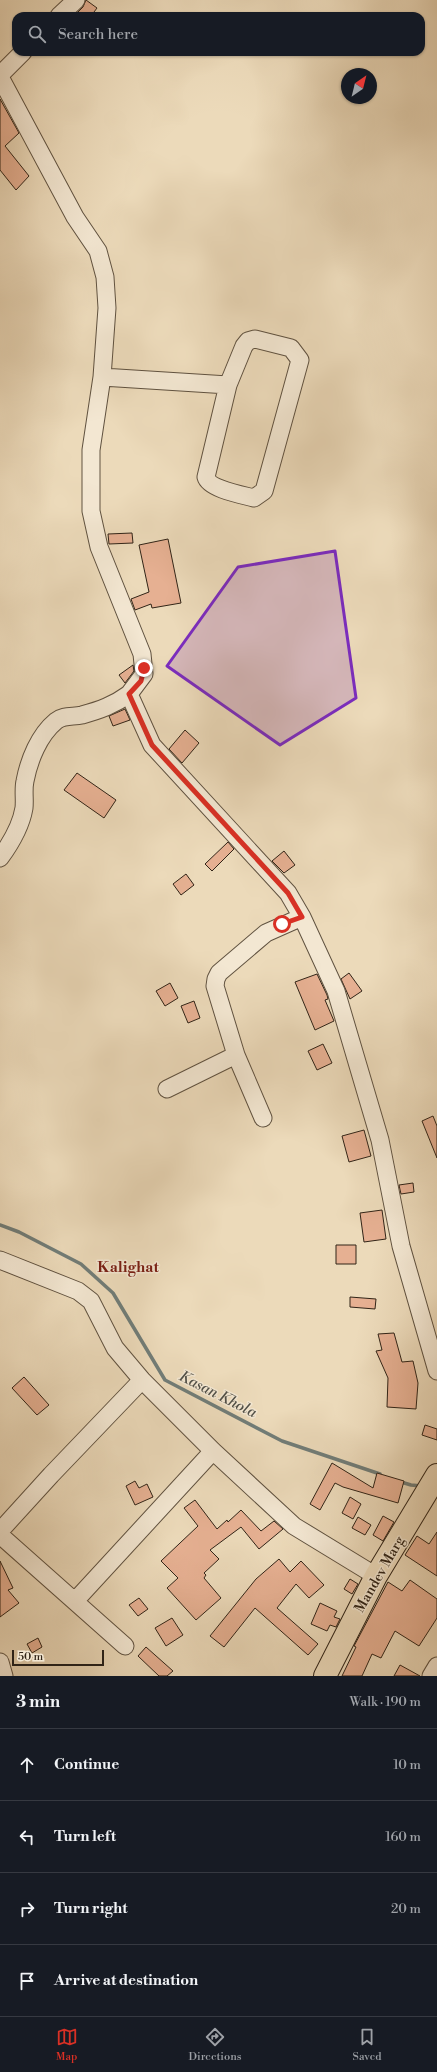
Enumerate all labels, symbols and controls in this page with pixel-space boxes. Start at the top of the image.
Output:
search box [12,12,425,56]
icon: search [26,23,48,45]
text: Search here [58,25,138,44]
north arrow [341,68,377,104]
route end [135,659,153,677]
route start [273,915,291,933]
district label: Kalighat [97,1258,159,1277]
water label: Kasan Khola [176,1367,261,1422]
street label: Mandev Marg [351,1532,409,1616]
scale bar [12,1648,104,1667]
text: 50 m [18,1650,43,1664]
text: 3 min [16,1691,60,1713]
text: Walk · 190 m [350,1694,421,1710]
icon: ahead [16,1754,38,1776]
text: Continue [54,1755,119,1774]
text: 10 m [393,1757,421,1773]
icon: left [16,1826,38,1848]
text: Turn left [54,1827,116,1846]
text: 160 m [385,1829,421,1845]
icon: right [16,1898,38,1920]
text: Turn right [54,1899,128,1918]
text: 20 m [391,1901,421,1917]
icon: arrive [16,1970,38,1992]
text: Arrive at destination [54,1971,198,1990]
tab: Map [56,2026,78,2064]
tab: Directions [189,2026,242,2064]
tab: Saved [353,2026,381,2064]

